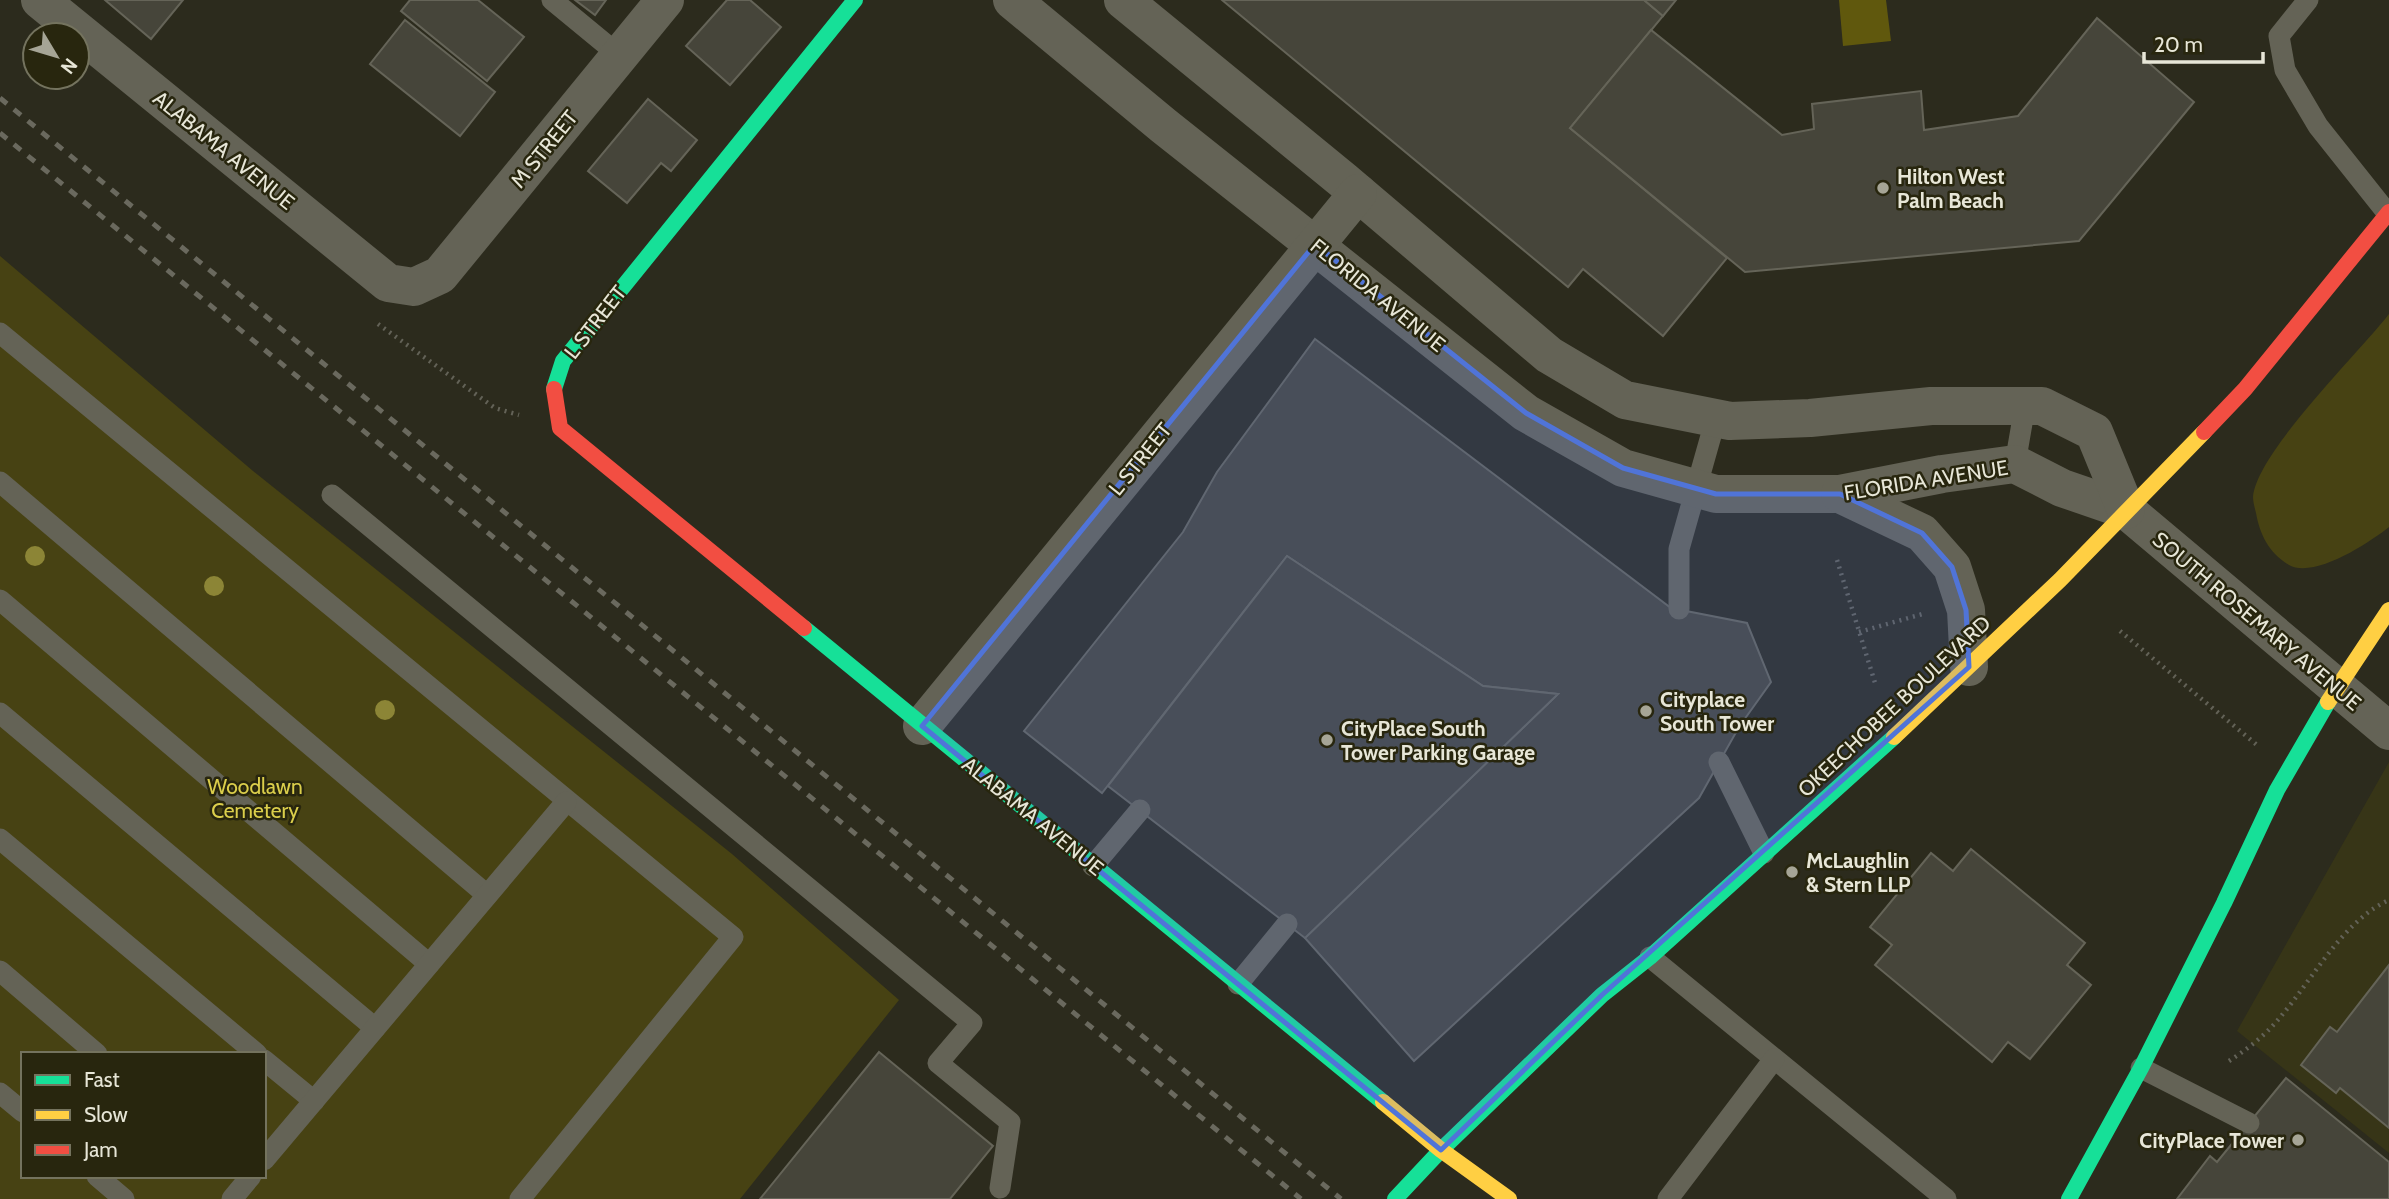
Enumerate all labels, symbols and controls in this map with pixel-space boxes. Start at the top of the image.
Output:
north arrow [21,21,91,91]
scale bar [2144,21,2263,65]
text: 20 m [2154,32,2203,57]
text: N [56,54,82,79]
street label: ALABAMA AVENUE [148,85,300,215]
street label: M STREET [505,105,583,193]
place label: Hilton West Palm Beach [1897,164,2004,213]
marker: Hilton West Palm Beach [1875,180,1891,196]
street label: FLORIDA AVENUE [1306,233,1450,357]
street label: L STREET [559,280,631,364]
street label: L STREET [1103,418,1177,500]
street label: FLORIDA AVENUE [1842,455,2010,505]
street label: SOUTH ROSEMARY AVENUE [2148,527,2366,715]
street label: OKEECHOBEE BOULEVARD [1792,610,1996,802]
place label: Cityplace South Tower [1660,687,1774,736]
marker: Cityplace South Tower [1638,703,1654,719]
place label: CityPlace South Tower Parking Garage [1341,716,1535,765]
marker: CityPlace South Tower Parking Garage [1319,732,1335,748]
street label: ALABAMA AVENUE [957,751,1109,881]
park label: Woodlawn Cemetery [207,774,303,823]
place label: McLaughlin & Stern LLP [1806,848,1911,897]
marker: McLaughlin & Stern LLP [1784,864,1800,880]
legend [21,1052,266,1178]
text: Fast [84,1067,120,1092]
text: Slow [84,1102,128,1127]
place label: CityPlace Tower [2139,1128,2284,1153]
marker: CityPlace Tower [2290,1132,2306,1148]
text: Jam [83,1137,118,1162]

